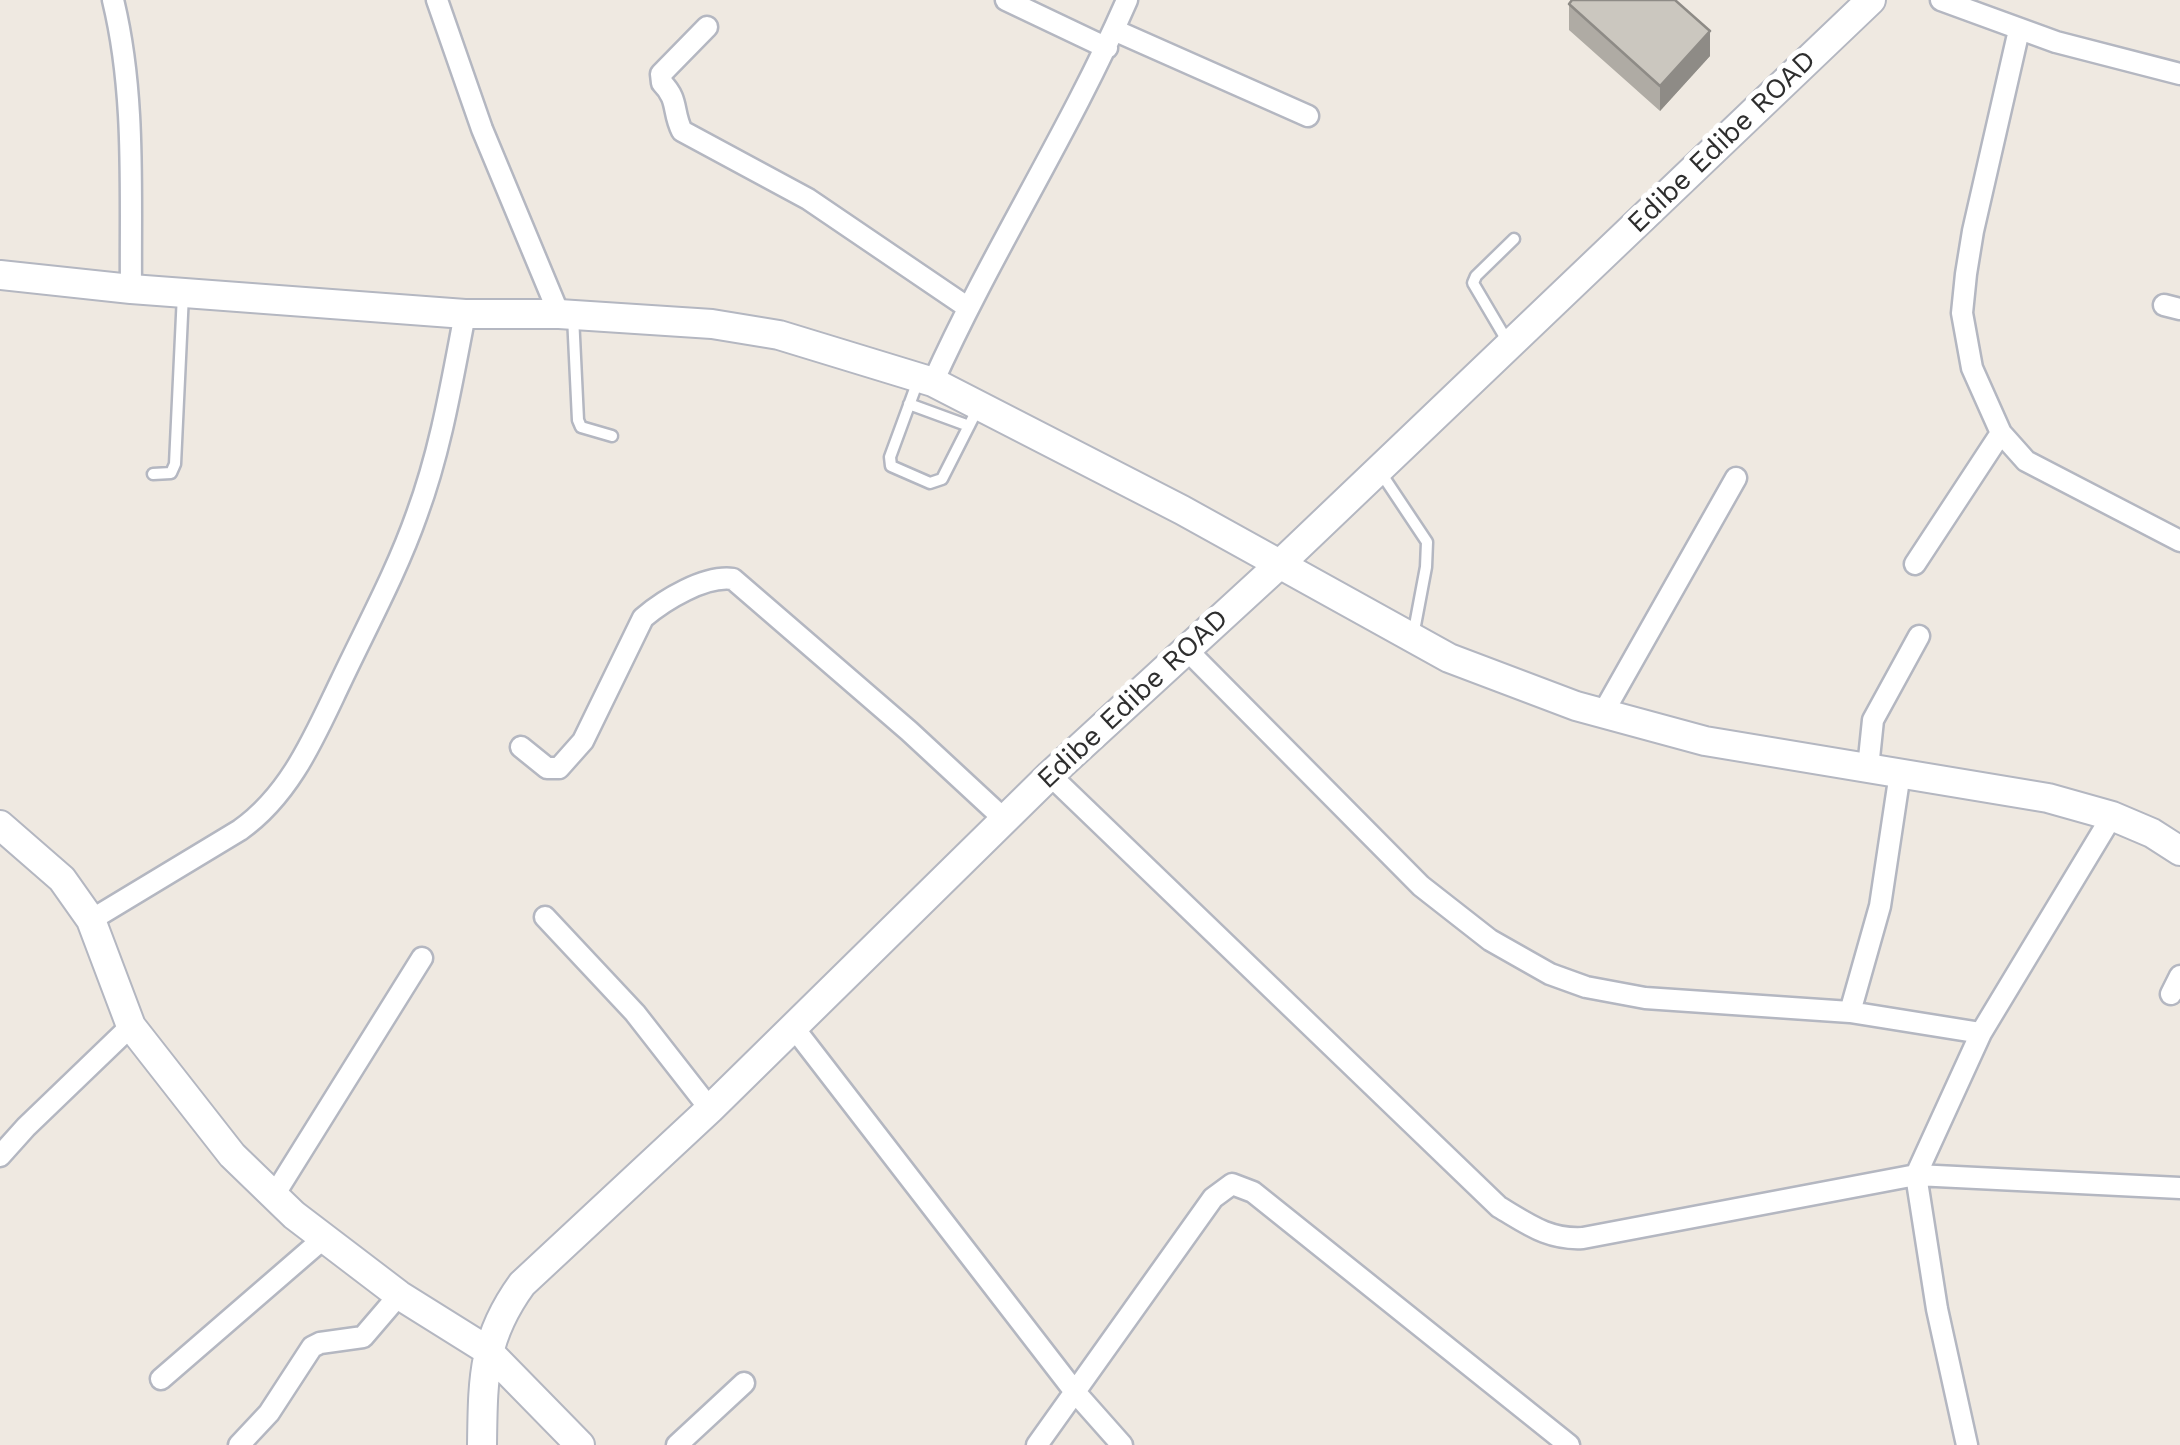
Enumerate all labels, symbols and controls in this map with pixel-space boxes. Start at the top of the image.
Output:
street label: Edibe Edibe ROAD [1621,44,1823,240]
street label: Edibe Edibe ROAD [1031,602,1235,796]

